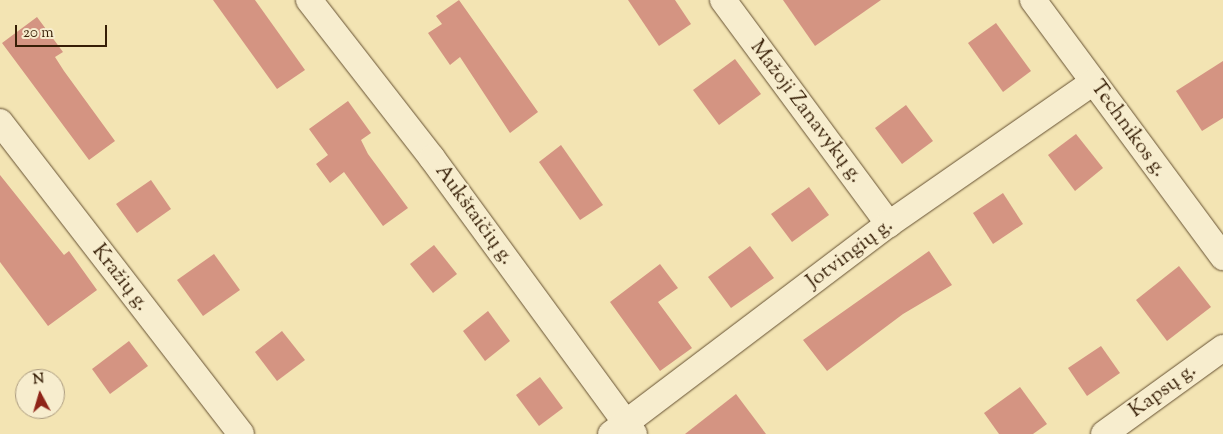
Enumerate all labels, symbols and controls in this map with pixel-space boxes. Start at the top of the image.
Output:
scale bar [18,15,110,47]
text: 20 m [23,23,54,44]
street label: Mažoji Zanavykų g. [744,36,868,188]
street label: Technikos g. [1084,76,1172,182]
street label: Aukštaičių g. [429,160,519,270]
street label: Jotvingių g. [802,213,898,295]
street label: Kražių g. [86,239,154,317]
street label: Kapsų g. [1125,358,1201,424]
north arrow [15,369,65,419]
text: N [32,370,45,391]

